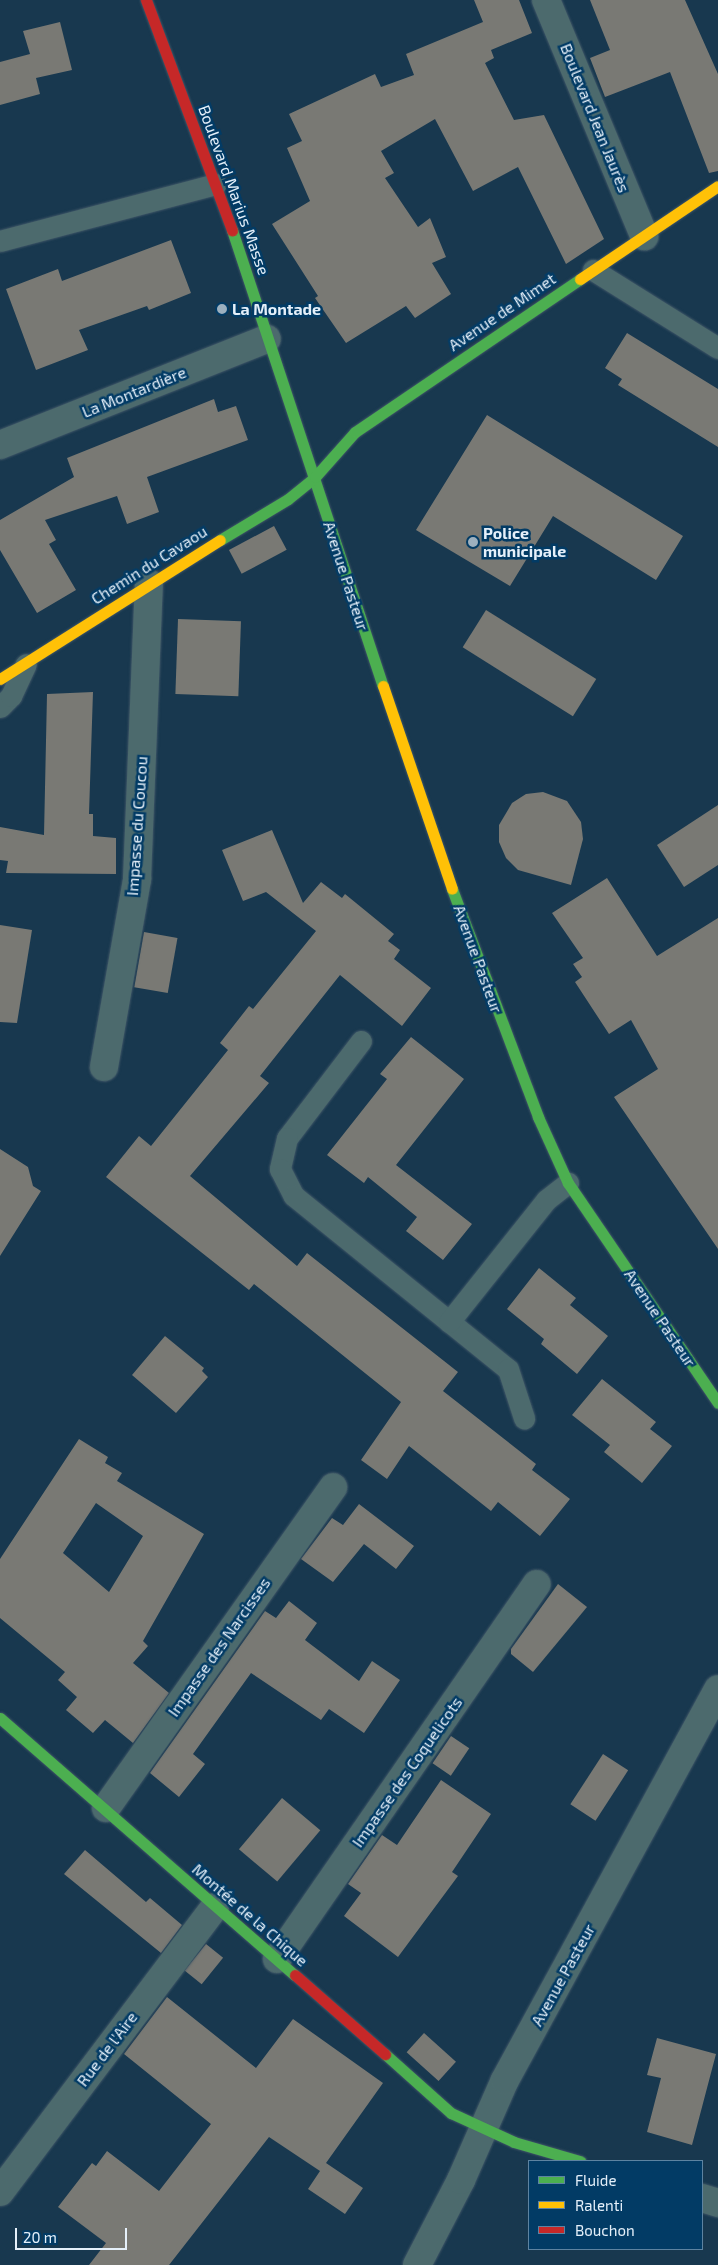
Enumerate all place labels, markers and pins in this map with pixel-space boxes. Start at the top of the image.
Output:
place label: La Montade [232,299,321,319]
marker: La Montade [216,303,228,315]
place label: Police municipale [483,523,566,561]
marker: Police municipale [467,536,479,548]

